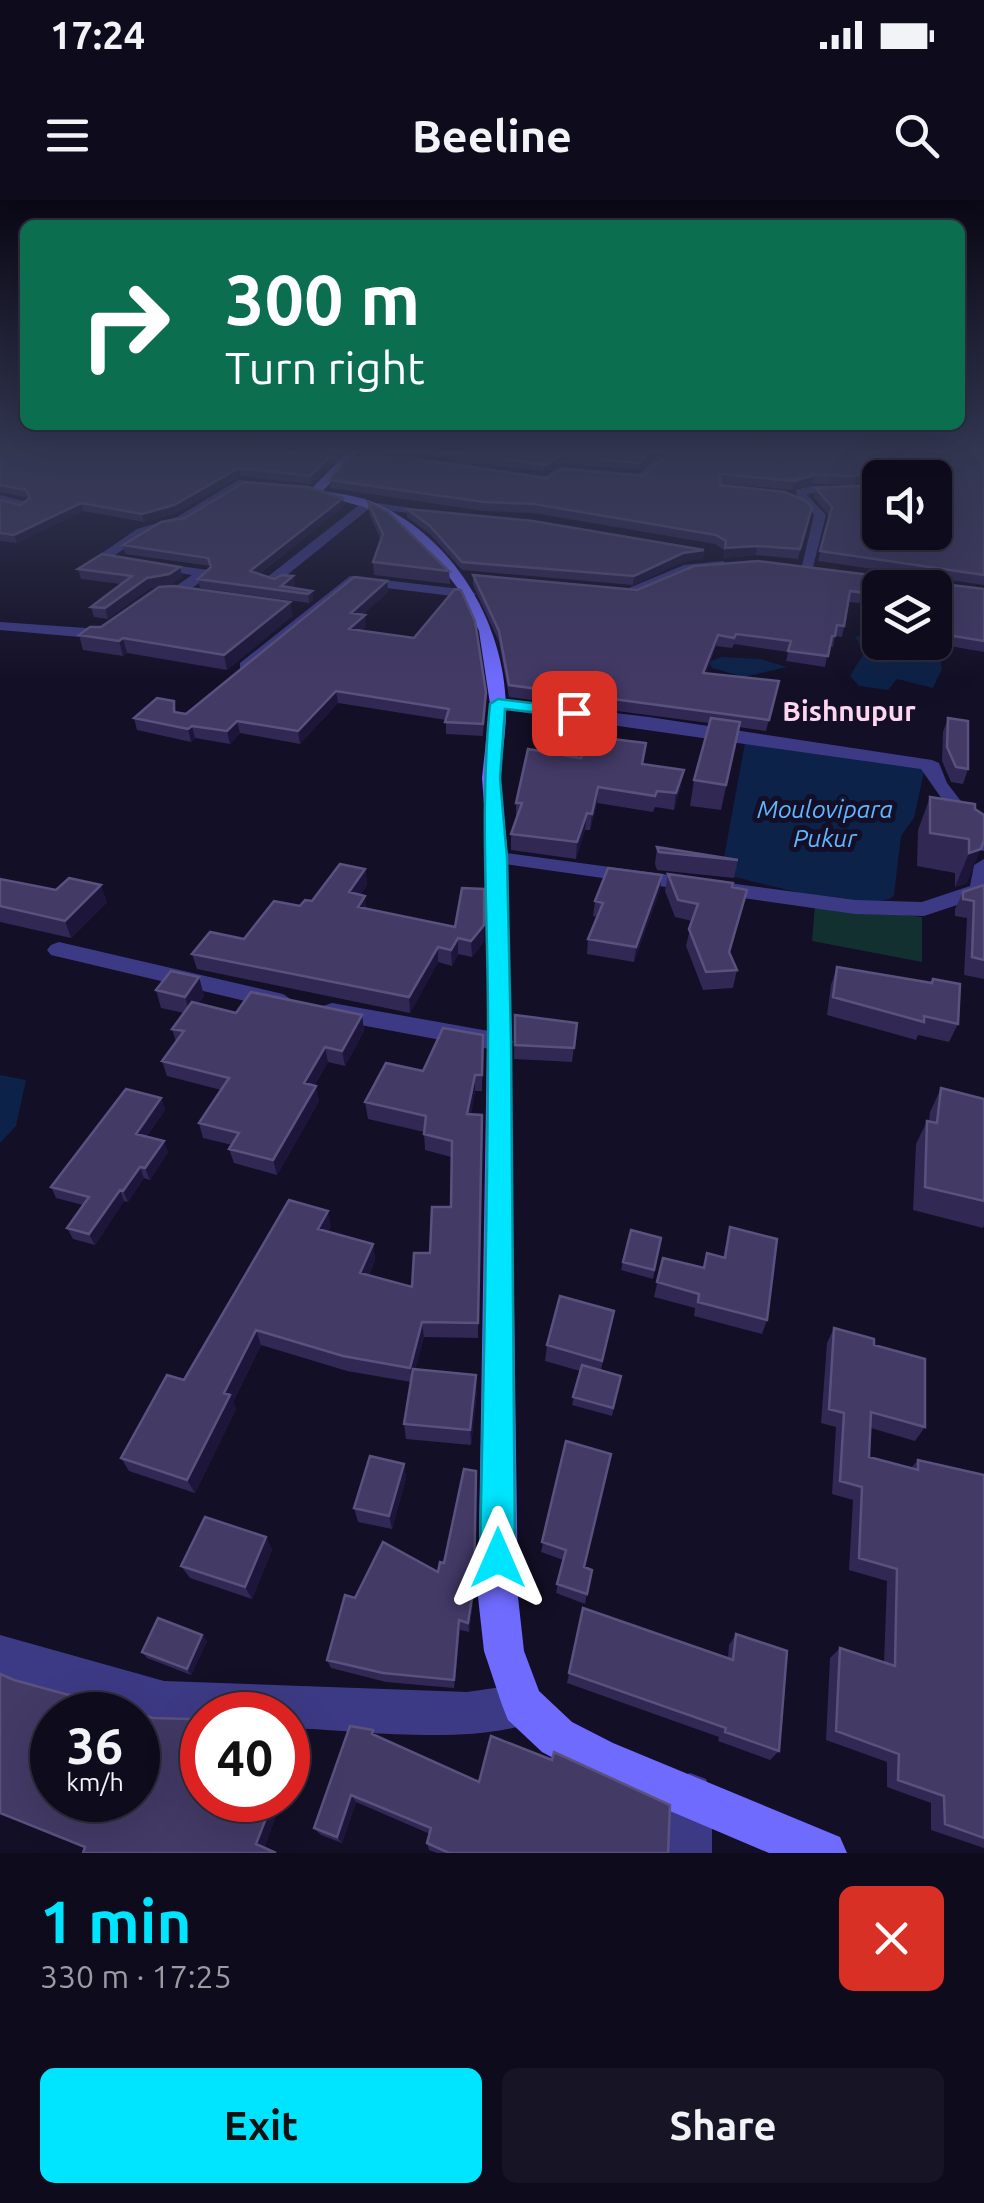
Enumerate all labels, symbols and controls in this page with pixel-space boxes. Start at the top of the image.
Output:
text: 17:24 [50,14,145,56]
icon: menu [40,108,95,163]
icon: search [889,108,944,163]
text: Beeline [412,110,572,161]
icon: right [60,260,190,390]
text: 300 m [225,260,420,338]
text: Turn right [225,342,425,393]
map controls [862,460,952,660]
button: sound [862,460,952,550]
button: layers [862,570,952,660]
pin [532,671,617,756]
icon: arrive [547,686,602,741]
district label: Bishnupur [782,695,916,726]
water label: Moulovipara Pukur [757,795,893,852]
position arrow [446,1506,550,1610]
speed limit sign: 40 [180,1692,310,1822]
text: 36 [67,1717,123,1773]
text: km/h [66,1768,124,1796]
button: close [839,1886,944,1991]
text: 1 min [40,1887,192,1954]
text: 330 m · 17:25 [40,1958,232,1994]
button: Exit [40,2068,482,2183]
button: Share [502,2068,944,2183]

